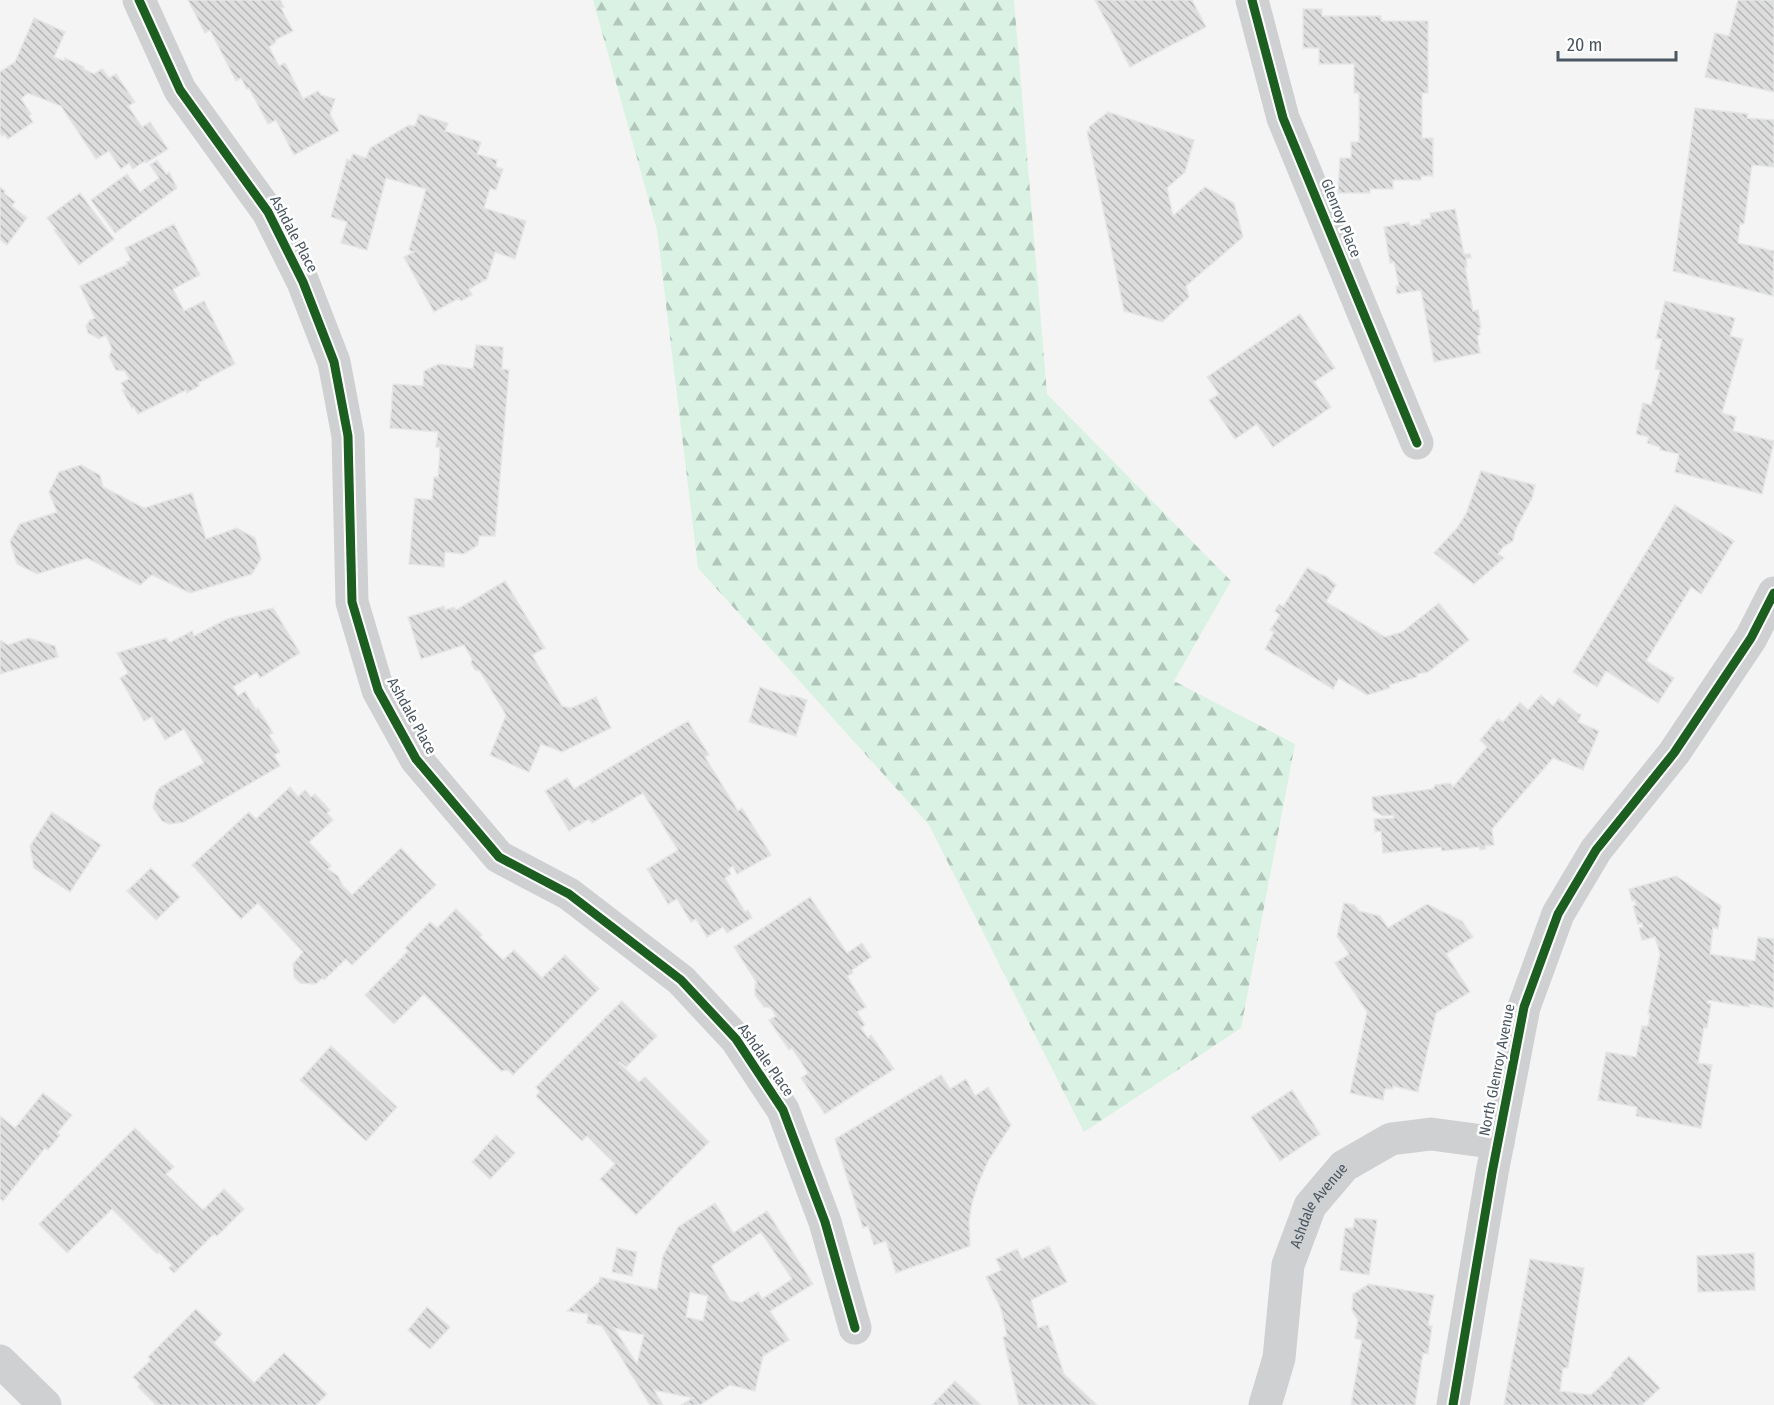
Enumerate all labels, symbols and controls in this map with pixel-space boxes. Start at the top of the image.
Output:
scale bar [1558,24,1676,62]
text: 20 m [1567,34,1602,56]
street label: Glenroy Place [1317,176,1365,260]
street label: Ashdale Place [266,192,322,276]
street label: Ashdale Place [384,675,440,757]
street label: North Glenroy Avenue [1475,1002,1519,1138]
street label: Ashdale Place [734,1020,798,1100]
street label: Ashdale Avenue [1286,1160,1351,1251]

